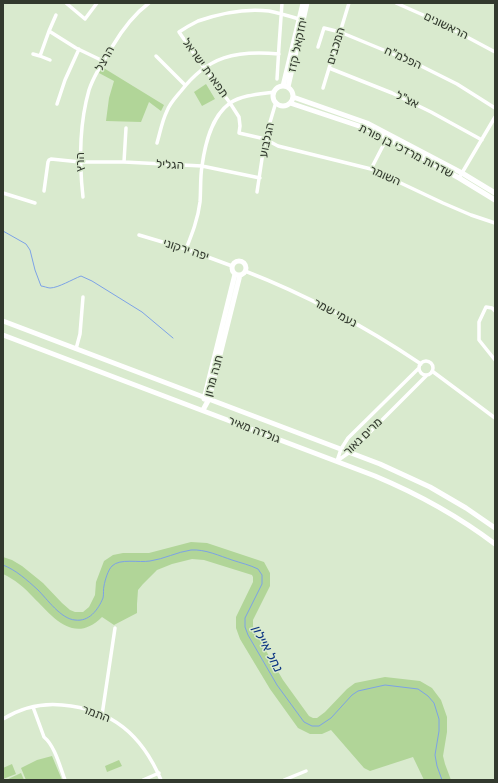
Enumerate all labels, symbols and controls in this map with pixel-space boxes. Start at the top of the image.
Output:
street label: הראשונים [421,9,471,43]
street label: יחזקאל קזז [285,16,311,74]
street label: המכבים [324,26,348,66]
street label: תפארת ישראל [179,35,231,101]
street label: הפלמ"ח [382,43,424,73]
street label: הרצל [92,44,118,74]
street label: אצ"ל [393,88,421,112]
street label: הגלבוע [256,121,278,159]
street label: שדרות מרדכי בן פורת [356,121,456,181]
street label: הרץ [74,152,88,172]
street label: הגליל [156,157,184,173]
street label: השומר [367,163,403,189]
street label: יפה ירקוני [161,236,211,264]
street label: נעמי שמר [311,295,359,331]
street label: חנה מרון [202,354,226,398]
street label: גולדה מאיר [226,413,282,447]
street label: מרים נאור [341,415,385,459]
water label: נחל איילון [248,623,286,675]
street label: התמר [80,702,112,726]

